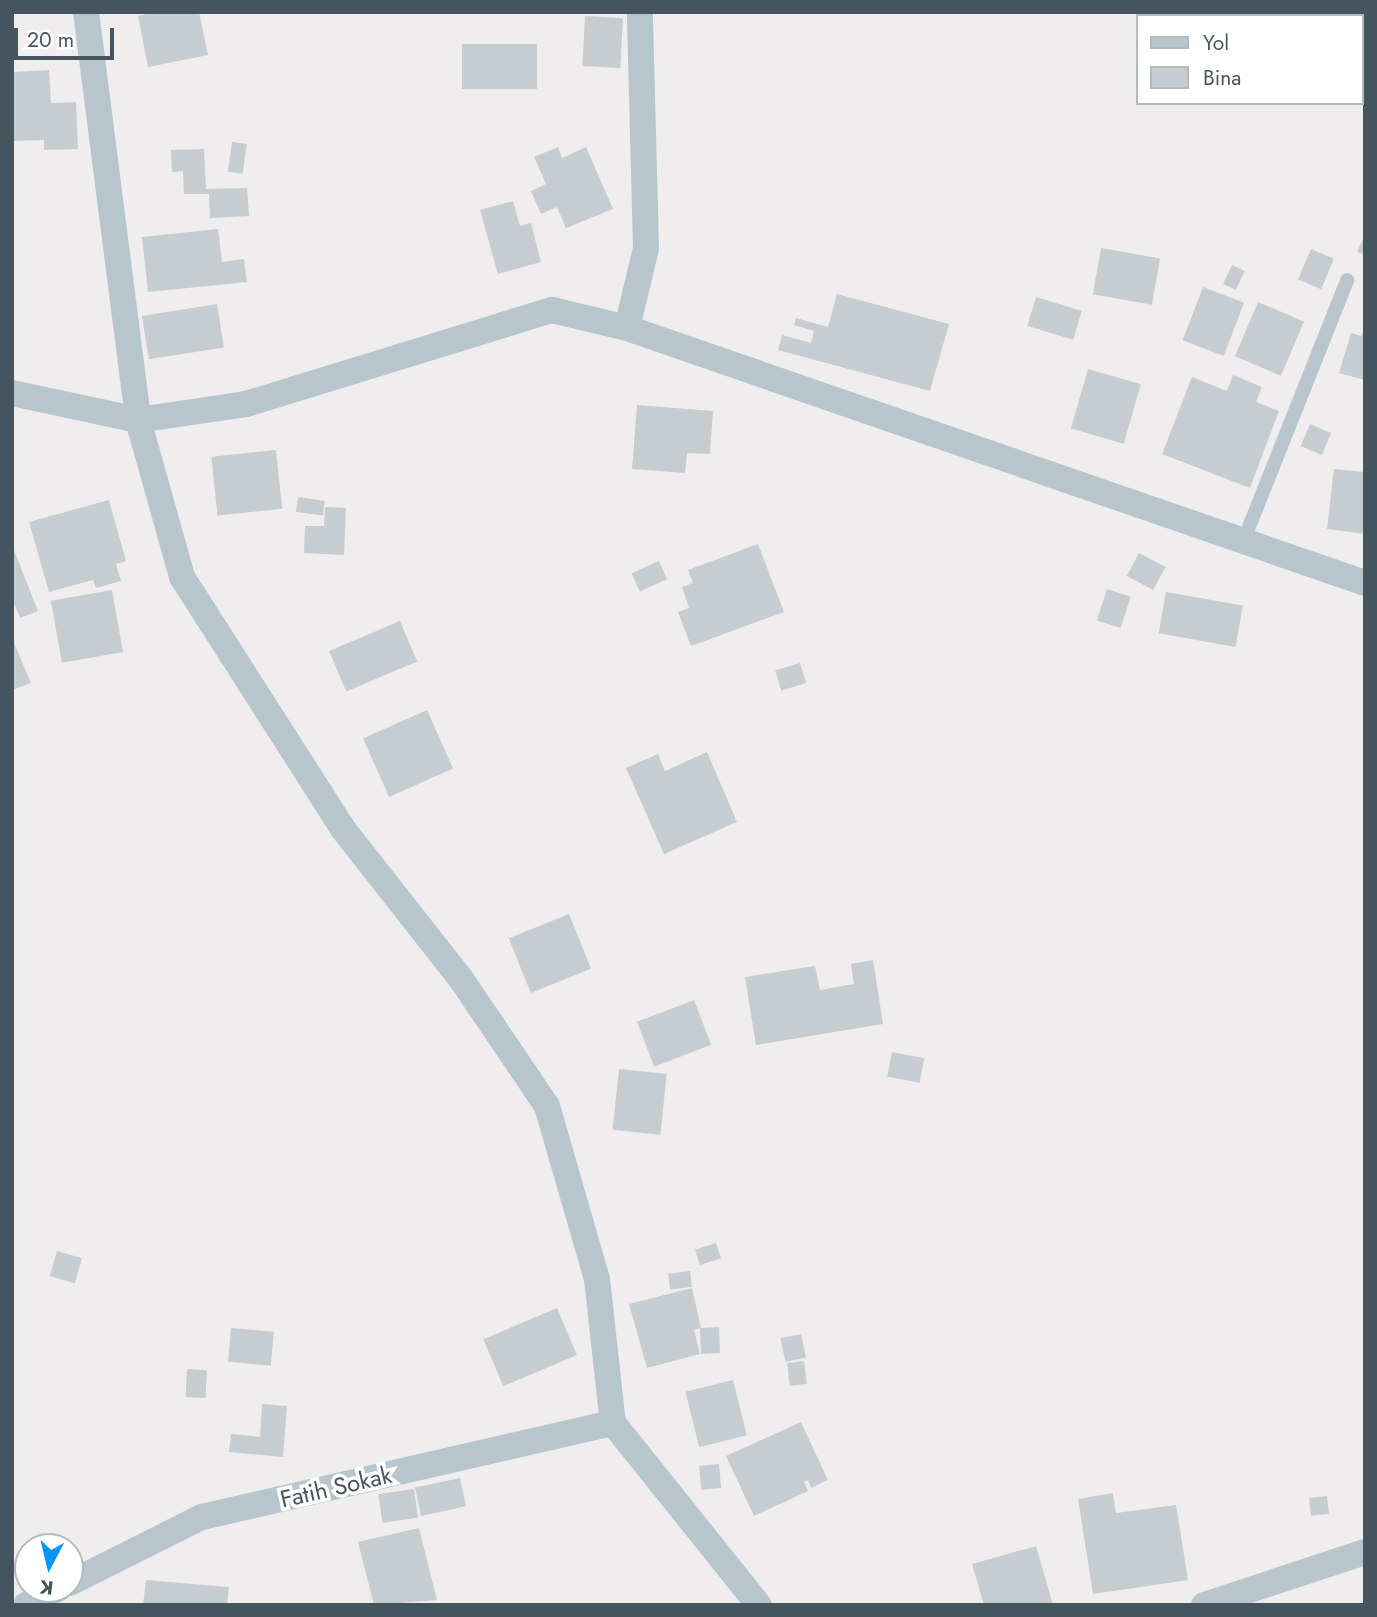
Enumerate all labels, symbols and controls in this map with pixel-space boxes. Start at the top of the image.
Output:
scale bar [18,14,117,58]
legend [1136,14,1363,105]
text: 20 m [27,25,74,55]
text: Yol [1203,28,1229,58]
text: Bina [1203,63,1241,93]
street label: Fatih Sokak [277,1460,395,1514]
north arrow [14,1533,84,1603]
text: K [38,1573,55,1602]

